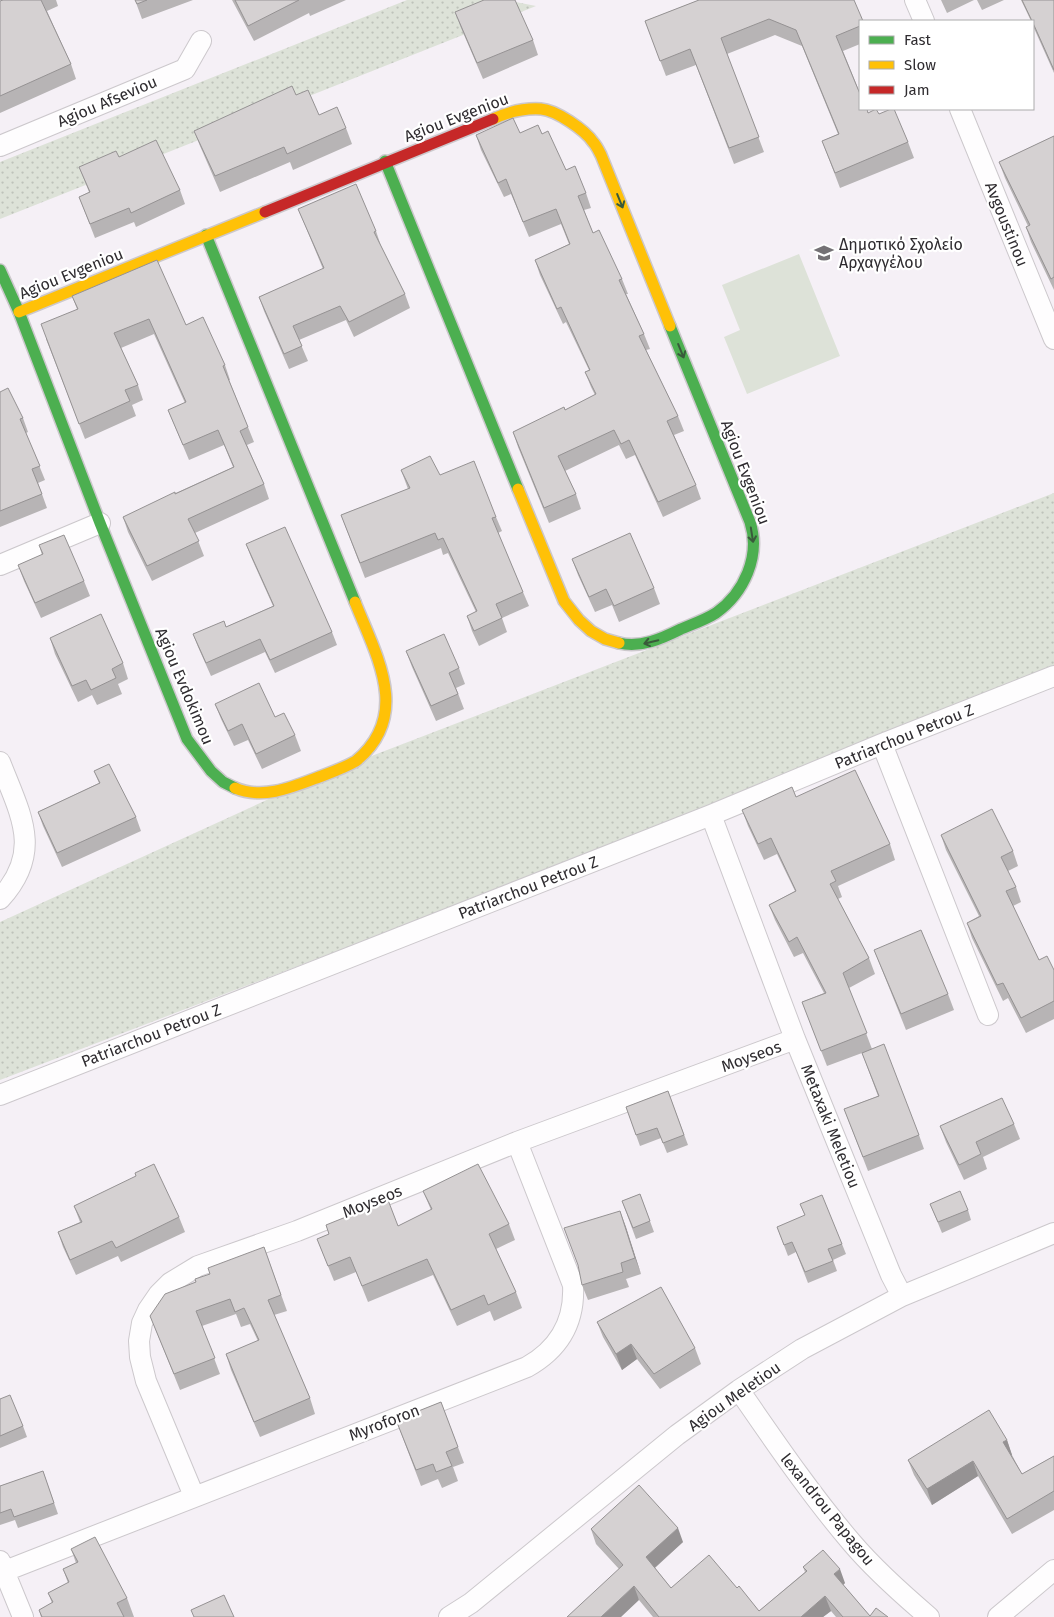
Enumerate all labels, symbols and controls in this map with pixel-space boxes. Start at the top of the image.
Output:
legend [859,20,1034,110]
text: Fast [904,31,931,49]
text: Slow [904,56,936,74]
street label: Agiou Afseviou [54,72,160,131]
text: Jam [904,81,930,99]
street label: Agiou Evgeniou [401,89,511,146]
street label: Avgoustinou [981,179,1032,269]
one-way arrow [616,193,625,208]
place label: Δημοτικό Σχολείο Αρχαγγέλου [839,235,963,272]
school or university icon: Δημοτικό Σχολείο Αρχαγγέλου [813,242,835,264]
street label: Agiou Evgeniou [16,244,126,303]
one-way arrow [677,343,686,358]
street label: Agiou Evgeniou [717,417,774,527]
one-way arrow [748,526,758,542]
street label: Agiou Evdokimou [151,625,218,747]
one-way arrow [643,638,659,647]
street label: Patriarchou Petrou Z [832,700,976,773]
street label: Patriarchou Petrou Z [456,852,601,923]
street label: Patriarchou Petrou Z [79,1000,224,1071]
street label: Moyseos [719,1037,784,1076]
street label: Metaxaki Meletiou [797,1061,864,1191]
street label: Moyseos [340,1181,405,1222]
street label: Agiou Meletiou [684,1358,784,1435]
street label: Myroforon [346,1400,422,1445]
street label: lexandrou Papagou [777,1449,879,1569]

